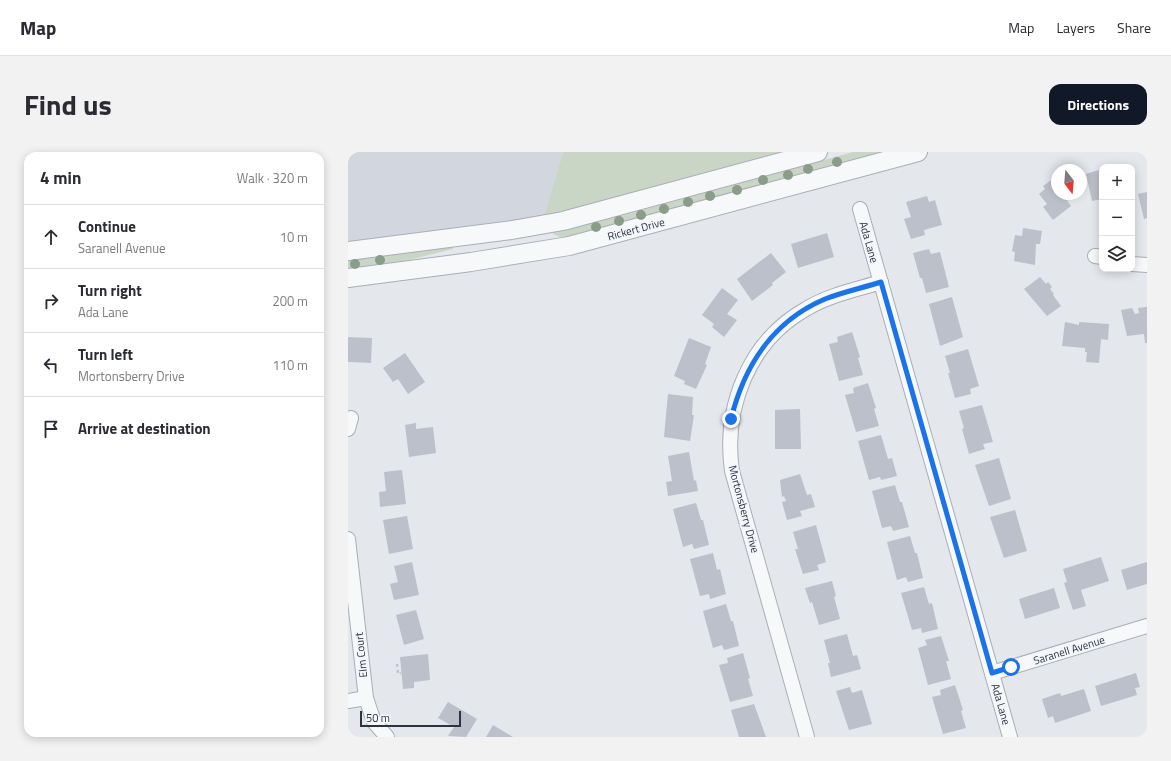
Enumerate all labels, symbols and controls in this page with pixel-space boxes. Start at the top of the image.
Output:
text: Map [20,13,56,42]
text: Map [1008,17,1034,38]
text: Layers [1056,17,1095,38]
text: Share [1117,17,1151,38]
text: Find us [24,83,112,126]
button: Directions [1049,84,1147,125]
north arrow [1051,164,1087,200]
map controls [1099,164,1135,272]
button: + [1099,164,1135,200]
text: 4 min [40,165,81,191]
text: Walk · 320 m [237,168,308,188]
button: − [1099,200,1135,236]
street label: Rickert Drive [606,214,667,244]
text: Continue [78,215,136,238]
street label: Ada Lane [855,219,883,265]
icon: ahead [40,226,62,248]
text: 10 m [280,227,308,247]
button: layers [1099,236,1135,272]
text: Saranell Avenue [78,238,166,258]
text: Turn right [78,279,142,302]
icon: right [40,290,62,312]
text: 200 m [272,291,308,311]
text: Ada Lane [78,302,128,322]
text: Turn left [78,343,133,366]
icon: left [40,354,62,376]
text: 110 m [272,355,308,375]
text: Mortonsberry Drive [78,366,185,386]
route end [722,410,740,428]
text: Arrive at destination [78,417,211,440]
icon: arrive [40,418,62,440]
street label: Mortonsberry Drive [725,463,764,555]
street label: Elm Court [351,631,371,678]
street label: Saranell Avenue [1031,631,1107,668]
route start [1002,658,1020,676]
street label: Ada Lane [987,681,1015,727]
scale bar [360,709,461,728]
text: 50 m [366,710,390,726]

